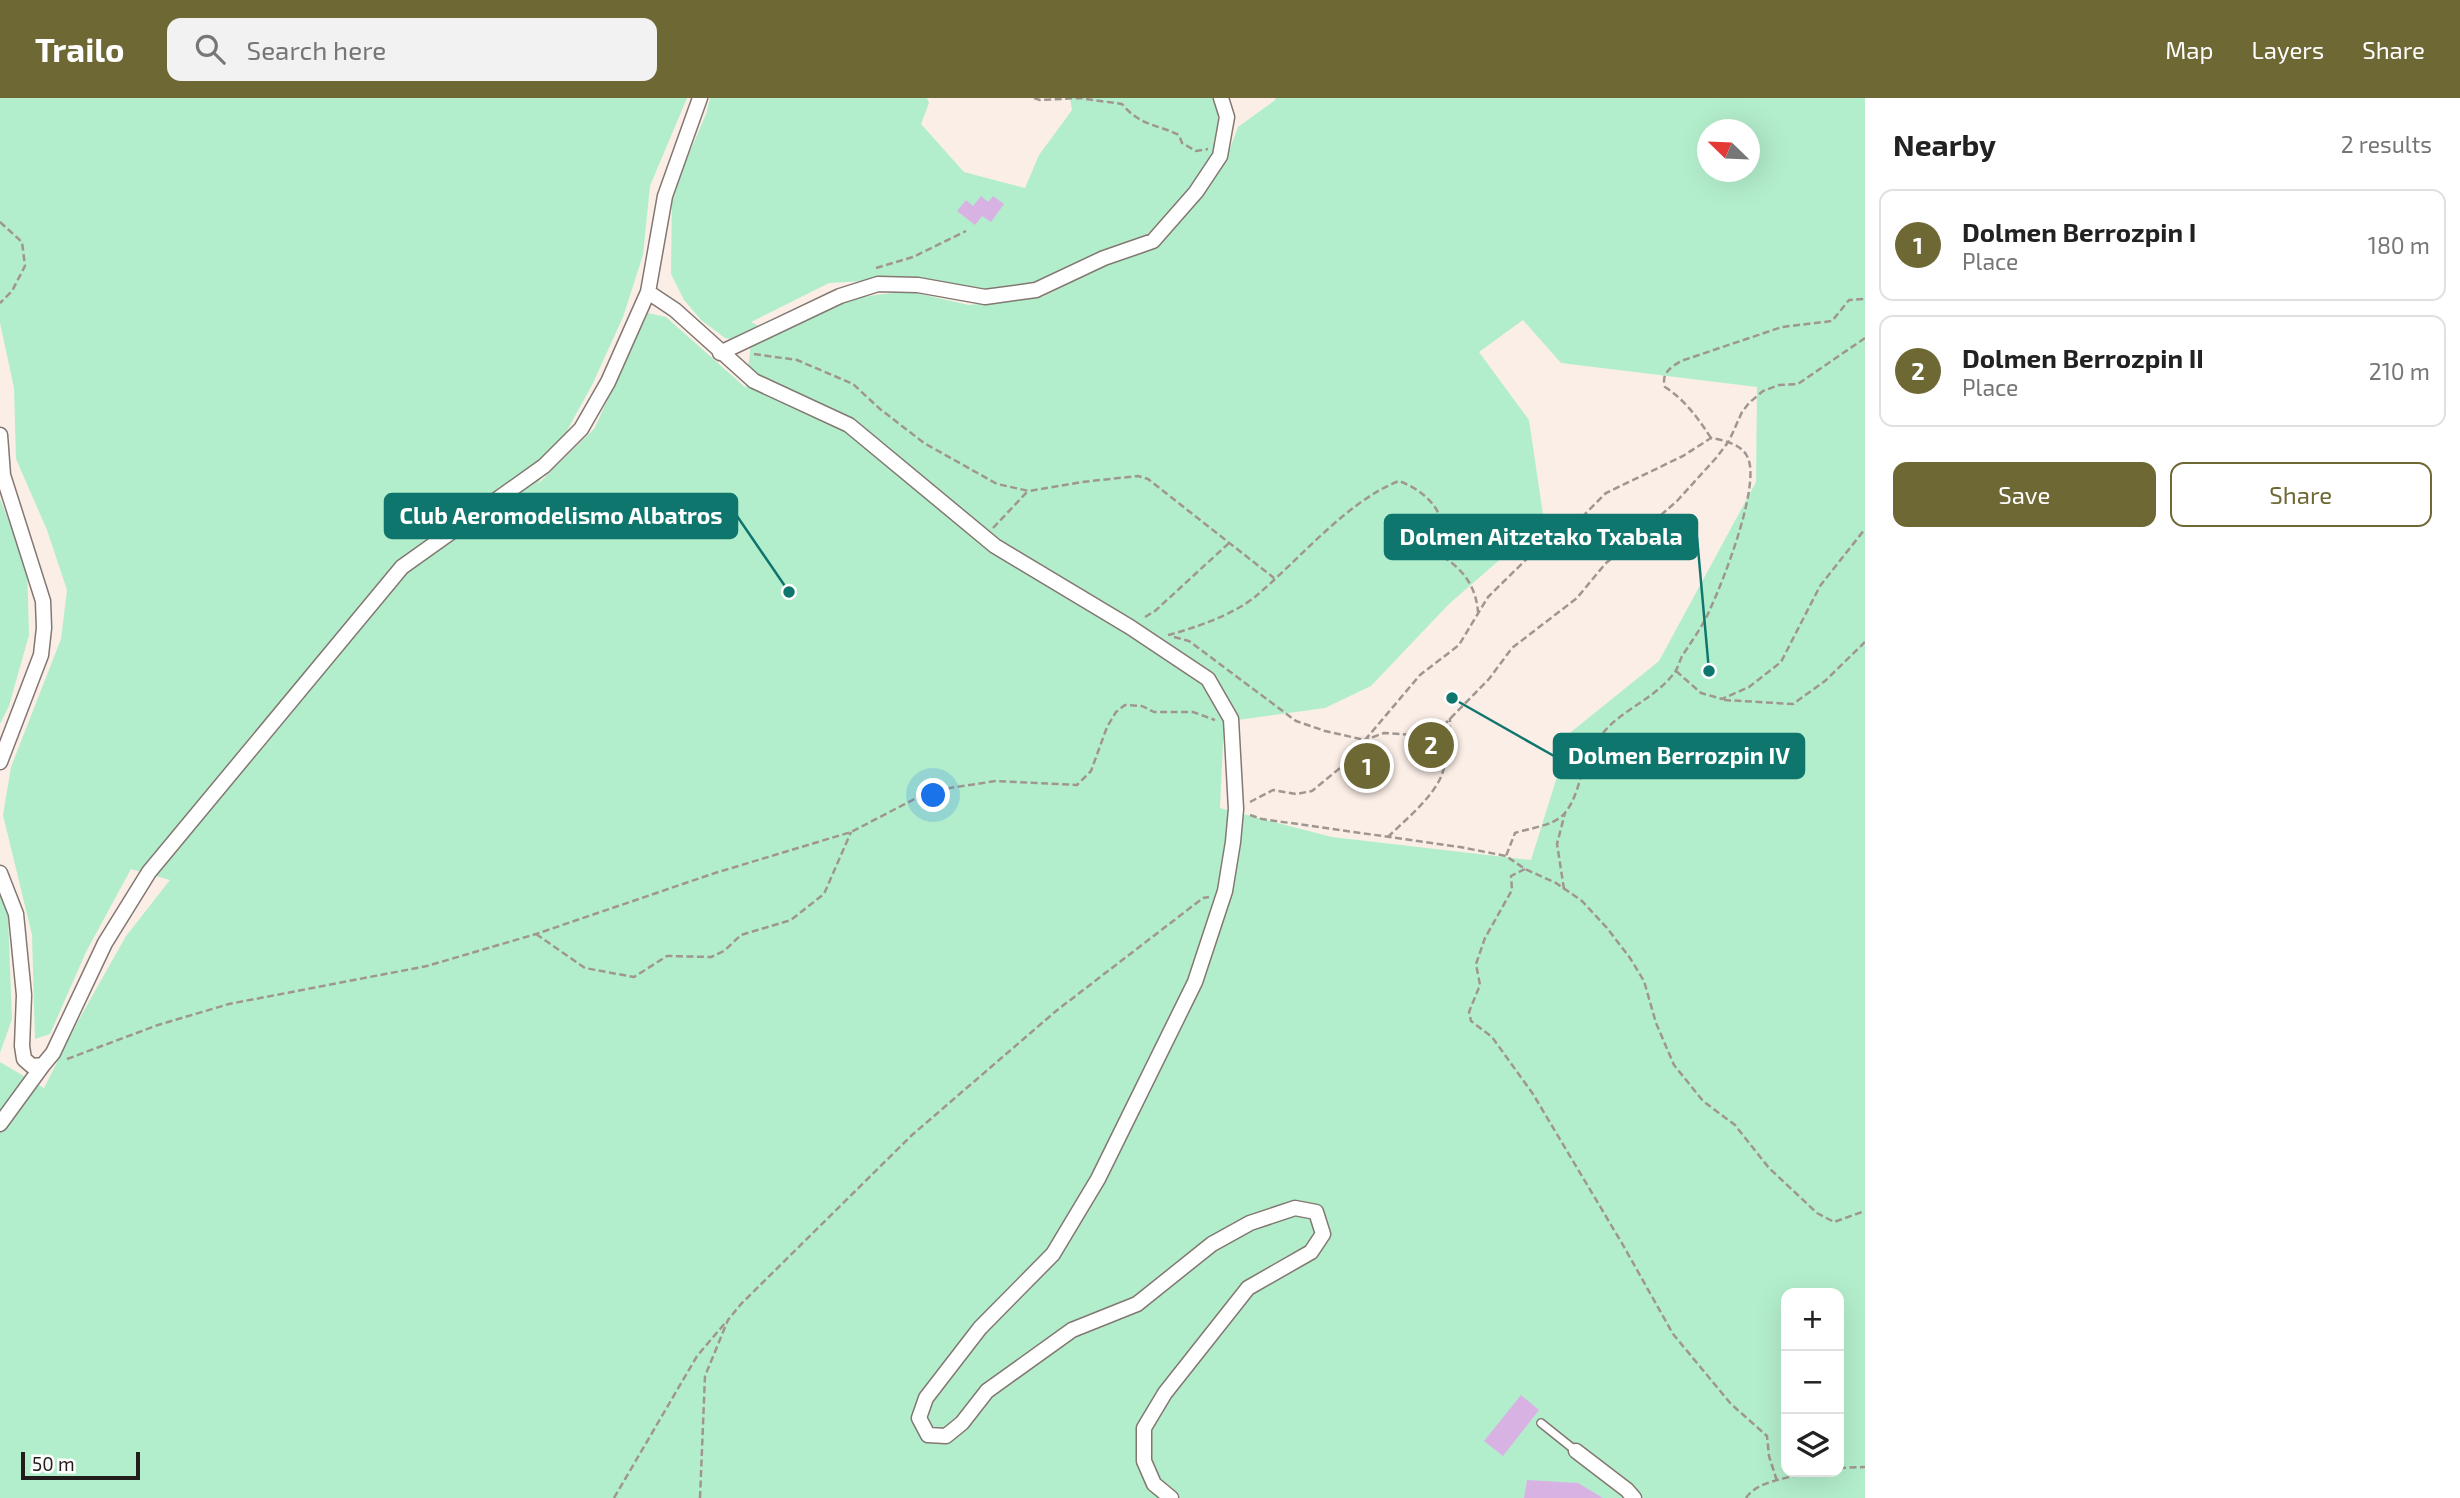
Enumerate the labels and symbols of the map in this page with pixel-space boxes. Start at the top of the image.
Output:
north arrow [1697,119,1760,182]
callout: Club Aeromodelismo Albatros [385,494,737,538]
text: Club Aeromodelismo Albatros [399,501,723,529]
callout: Dolmen Aitzetako Txabala [1385,515,1697,559]
text: Dolmen Aitzetako Txabala [1399,522,1683,550]
pin: 2 [1408,719,1454,771]
callout: Dolmen Berrozpin IV [1554,734,1804,778]
pin: 1 [1344,740,1390,792]
text: Dolmen Berrozpin IV [1568,741,1790,769]
your location [916,778,950,812]
scale bar [21,1449,140,1481]

